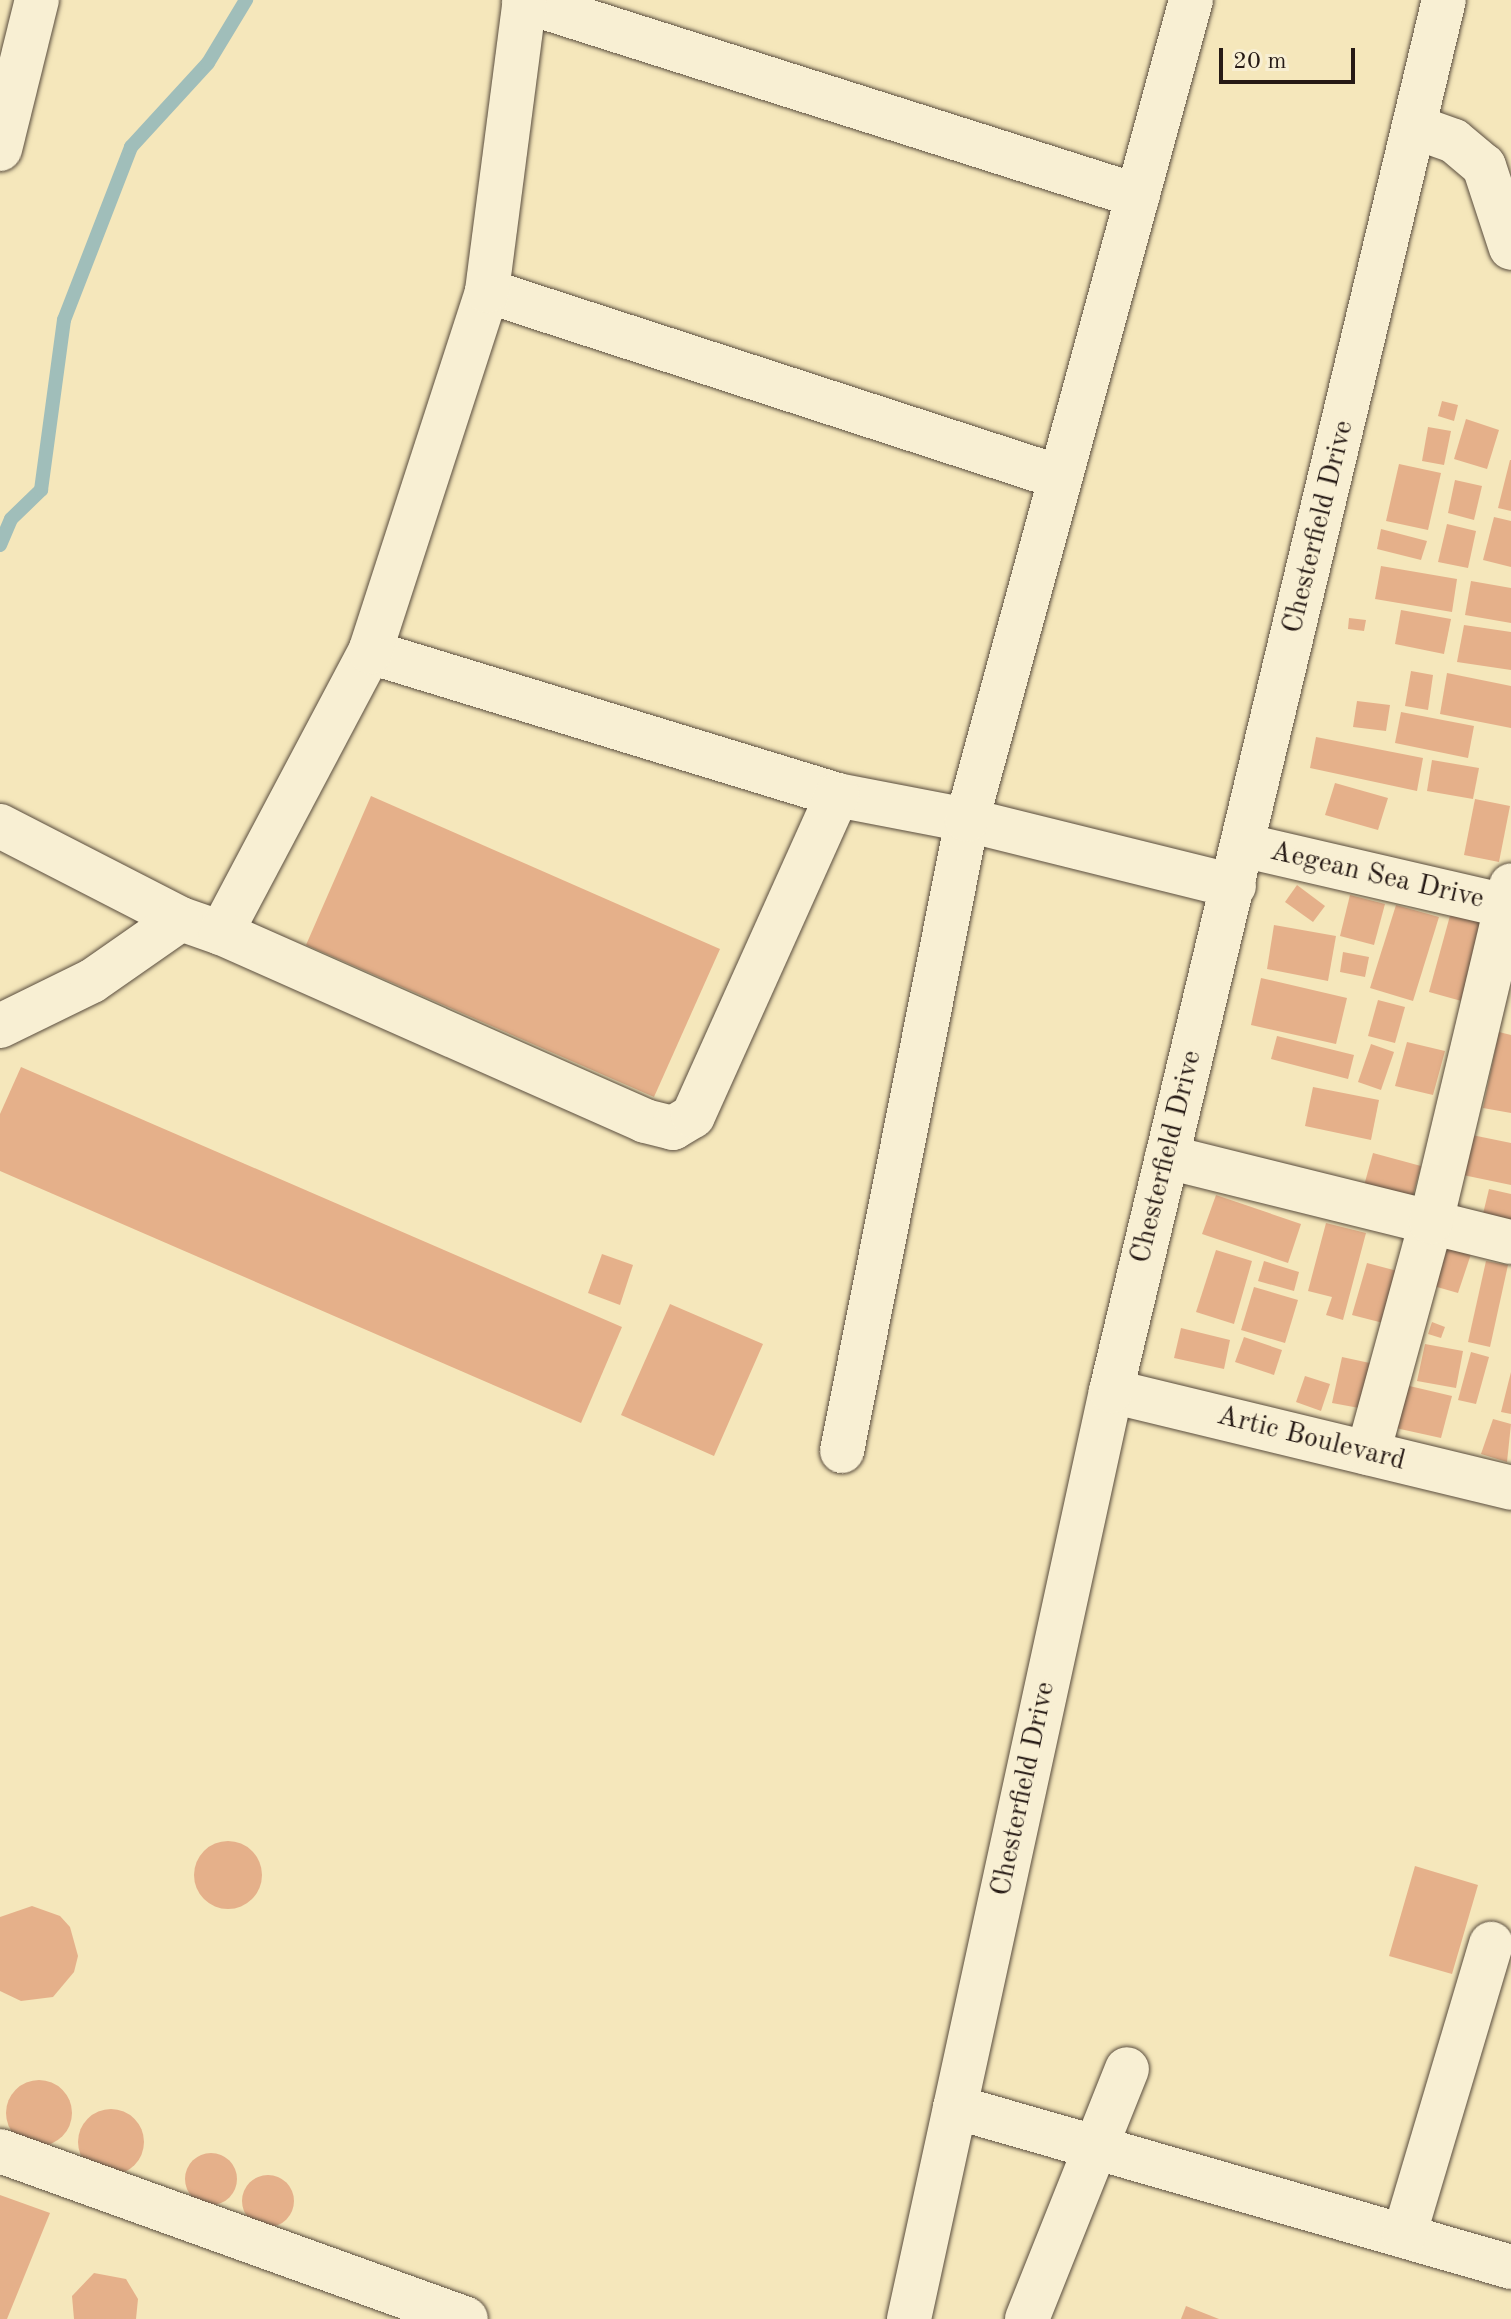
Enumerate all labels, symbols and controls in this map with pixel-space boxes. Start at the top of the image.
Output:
scale bar [1223,32,1359,82]
text: 20 m [1233,50,1287,74]
street label: Chesterfield Drive [1276,417,1362,637]
street label: Aegean Sea Drive [1267,835,1487,917]
street label: Chesterfield Drive [1124,1047,1210,1267]
street label: Artic Boulevard [1213,1399,1409,1479]
street label: Chesterfield Drive [985,1679,1063,1899]

